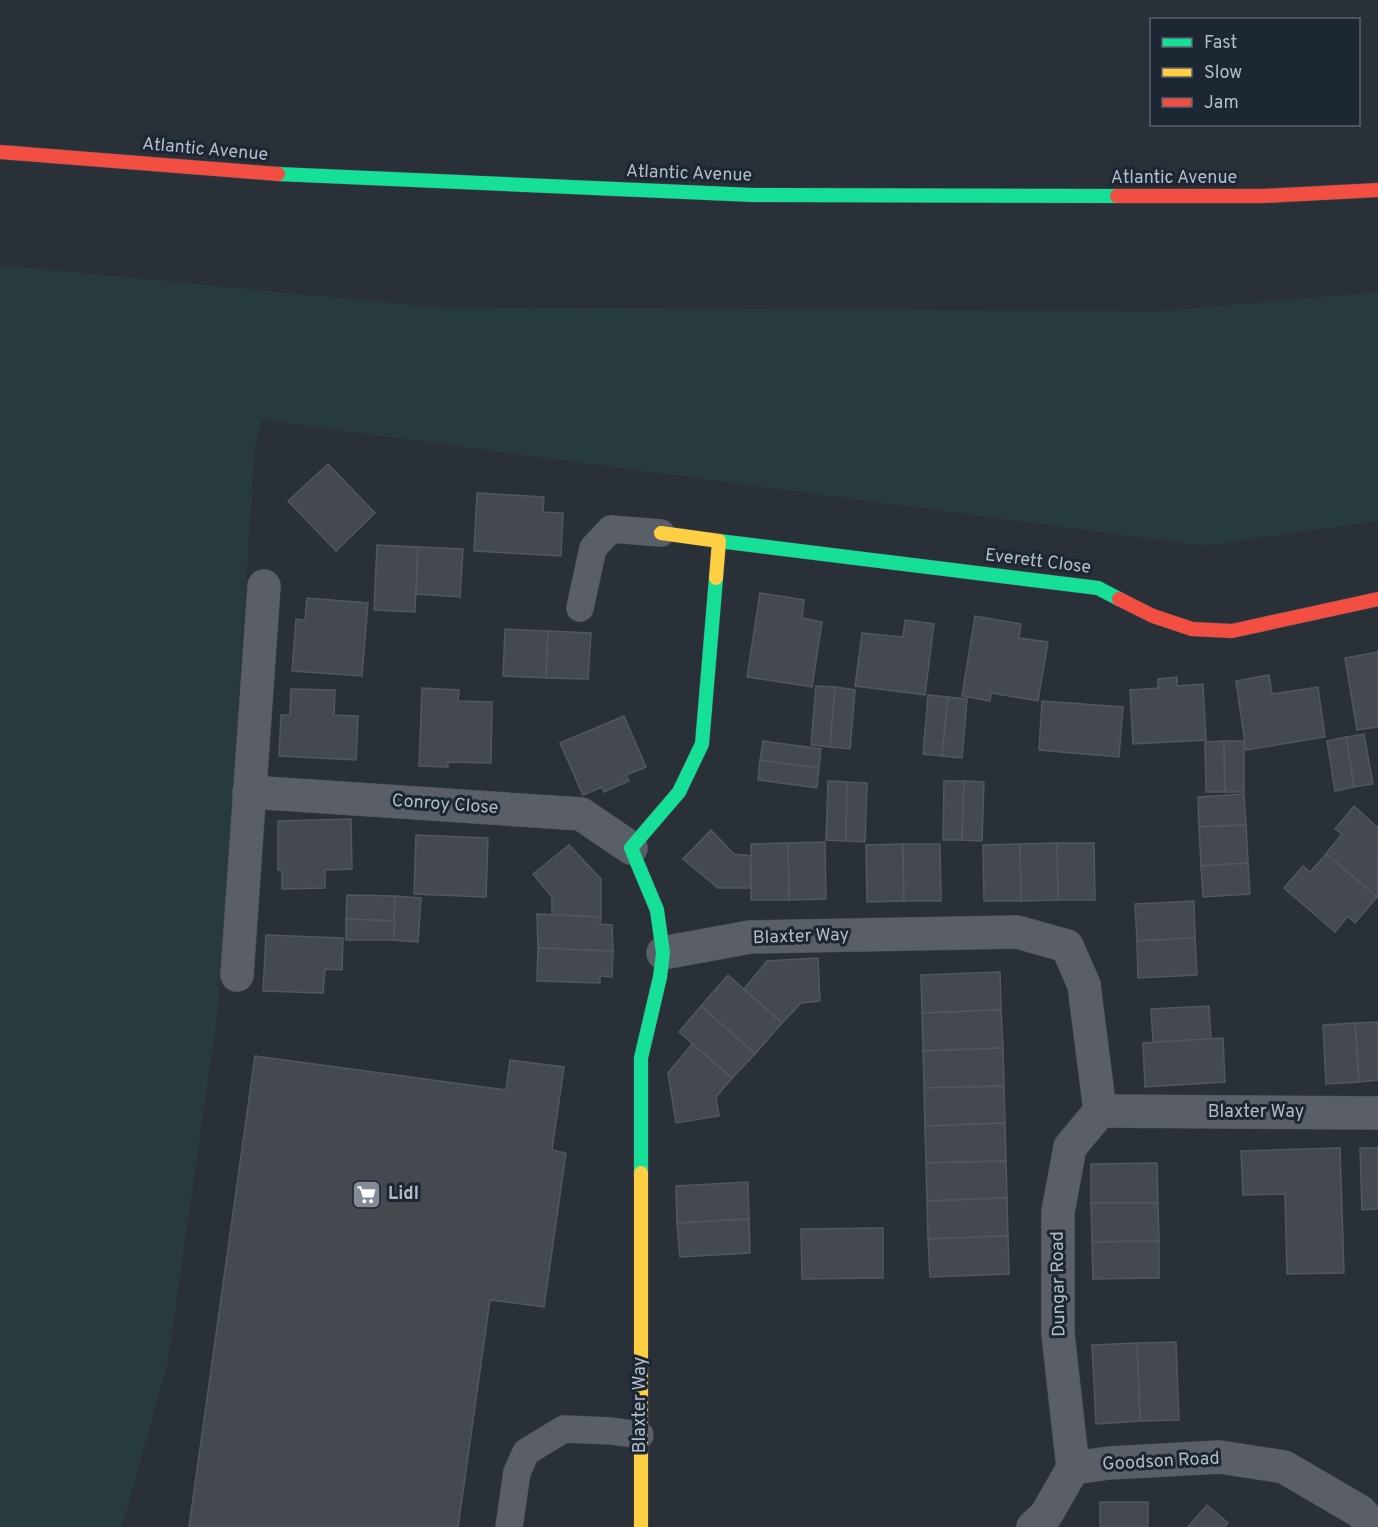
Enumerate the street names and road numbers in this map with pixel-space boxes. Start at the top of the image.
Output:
street label: Atlantic Avenue [141,133,269,167]
street label: Atlantic Avenue [625,160,753,188]
street label: Atlantic Avenue [1111,167,1237,190]
street label: Everett Close [984,544,1092,580]
street label: Conroy Close [391,790,499,820]
street label: Blaxter Way [752,924,850,950]
street label: Blaxter Way [1208,1101,1304,1124]
street label: Dungar Road [1047,1231,1071,1337]
street label: Blaxter Way [629,1357,652,1453]
street label: Goodson Road [1102,1447,1220,1477]

